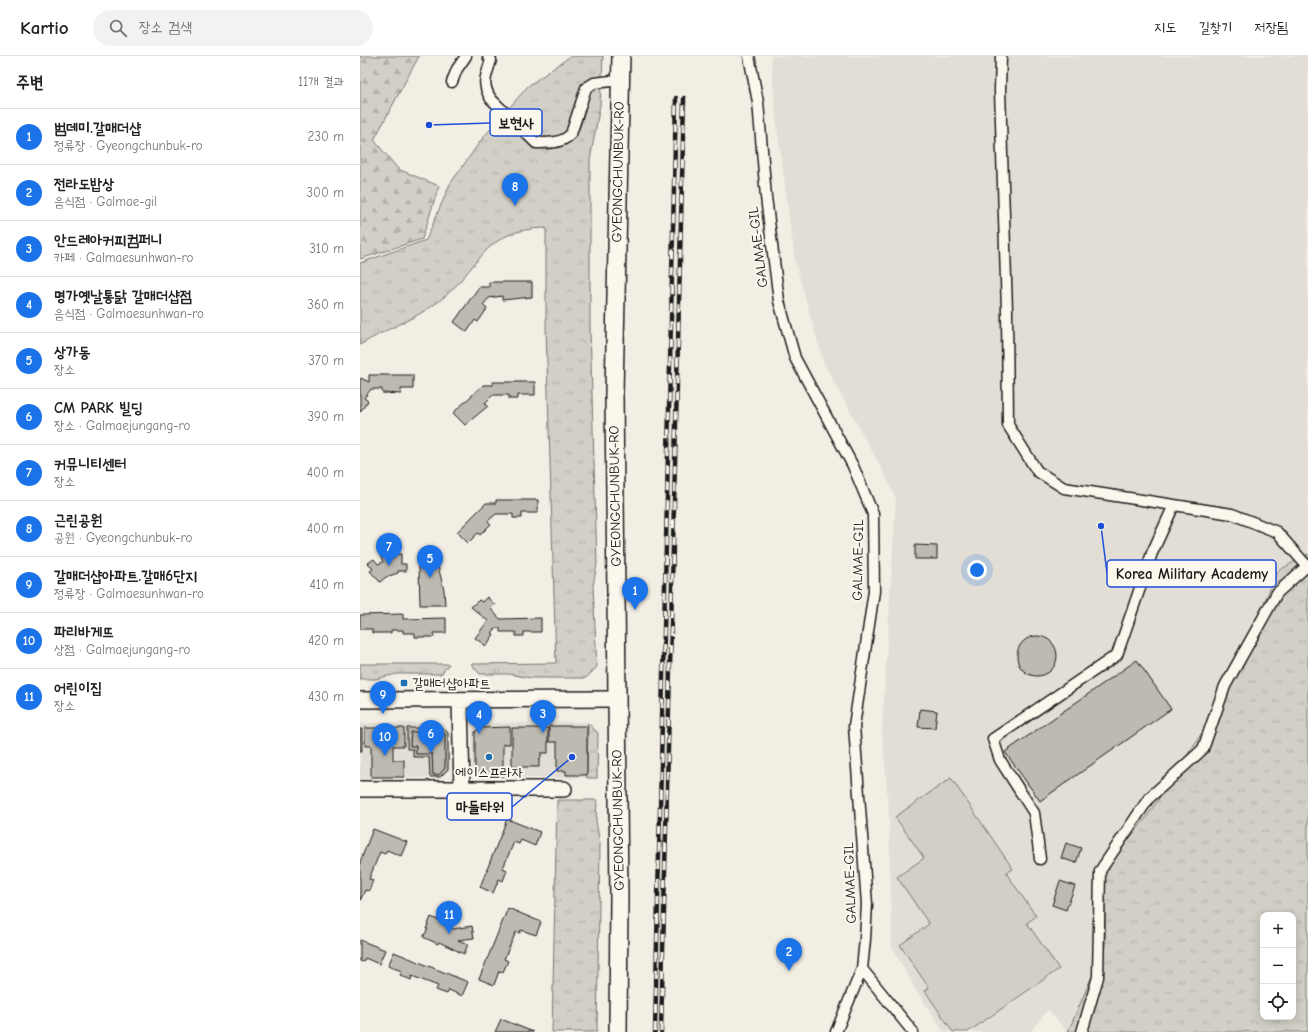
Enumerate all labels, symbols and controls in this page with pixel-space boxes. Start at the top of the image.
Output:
search box [93,10,373,46]
text: Kartio [20,17,69,39]
icon: search [107,17,129,39]
text: 장소 검색 [139,18,192,36]
text: 지도 [1154,19,1176,36]
text: 길찾기 [1198,19,1232,36]
text: 저장됨 [1254,19,1288,36]
text: 주변 [16,73,43,92]
text: 11개 결과 [298,74,344,89]
street label: GYEONGCHUNBUK-RO [608,101,628,243]
callout: 보현사 [490,109,542,136]
text: 보현사 [498,114,534,132]
text: 범데미.갈매더샵 [54,119,141,137]
text: 1 [26,129,32,144]
text: 230 m [308,129,344,144]
text: 정류장 · Gyeongchunbuk-ro [54,138,203,153]
pin: 8 [502,173,528,206]
text: 전라도밥상 [54,175,114,193]
text: 2 [26,185,32,200]
text: 300 m [306,185,344,200]
text: 음식점 · Galmae-gil [54,194,157,209]
street label: GALMAE-GIL [745,206,771,288]
text: 안드레아커피컴퍼니 [54,231,163,249]
text: 3 [26,241,32,256]
text: 310 m [309,241,344,256]
text: 카페 · Galmaesunhwan-ro [54,250,193,265]
text: 명가옛날통닭 갈매더샵점 [54,287,192,305]
text: 4 [26,297,32,312]
text: 360 m [307,297,344,312]
text: 음식점 · Galmaesunhwan-ro [54,306,204,321]
text: 상가동 [54,343,90,361]
text: 5 [26,353,32,368]
text: 370 m [308,353,344,368]
text: 장소 [54,362,75,377]
text: CM PARK 빌딩 [54,399,143,417]
text: 6 [26,409,32,424]
text: 390 m [308,409,344,424]
text: 장소 · Galmaejungang-ro [54,418,190,433]
street label: GYEONGCHUNBUK-RO [605,425,625,567]
text: 커뮤니티센터 [54,455,126,473]
text: 7 [26,465,32,480]
text: 400 m [307,465,344,480]
text: 장소 [54,474,75,489]
text: 근린공원 [54,511,102,529]
street label: GALMAE-GIL [849,519,867,601]
text: 8 [26,521,32,536]
text: 400 m [307,521,344,536]
text: 공원 · Gyeongchunbuk-ro [54,530,192,545]
pin: 7 [376,533,402,566]
pin: 5 [417,545,443,578]
your location [967,560,987,580]
callout: Korea Military Academy [1107,560,1276,587]
text: Korea Military Academy [1116,565,1268,583]
text: 갈매더샵아파트.갈매6단지 [54,567,197,585]
text: 9 [26,577,32,592]
text: 410 m [310,577,344,592]
pin: 1 [622,577,648,610]
text: 정류장 · Galmaesunhwan-ro [54,586,204,601]
text: 파리바게뜨 [54,623,114,641]
text: 10 [23,633,35,648]
text: 420 m [308,633,344,648]
text: 상점 · Galmaejungang-ro [54,642,190,657]
place label: 갈매더샵아파트 [412,675,491,692]
marker: 갈매더샵아파트 [399,678,409,688]
text: 어린이집 [54,679,102,697]
pin: 9 [370,681,396,714]
text: 11 [24,689,34,704]
text: 430 m [308,689,344,704]
text: 장소 [54,698,75,713]
pin: 3 [530,700,556,733]
pin: 4 [466,701,492,734]
pin: 6 [418,720,444,753]
pin: 10 [372,723,398,756]
street label: GYEONGCHUNBUK-RO [608,749,628,891]
marker: 에이스프라자 [484,752,494,762]
place label: 에이스프라자 [455,764,524,781]
callout: 마들타워 [447,793,512,820]
text: 마들타워 [456,798,504,816]
street label: GALMAE-GIL [840,842,860,924]
pin: 11 [436,901,462,934]
map controls [1260,912,1296,1020]
button: + [1260,912,1296,948]
pin: 2 [776,938,802,971]
button: − [1260,948,1296,984]
button: locate [1260,984,1296,1020]

